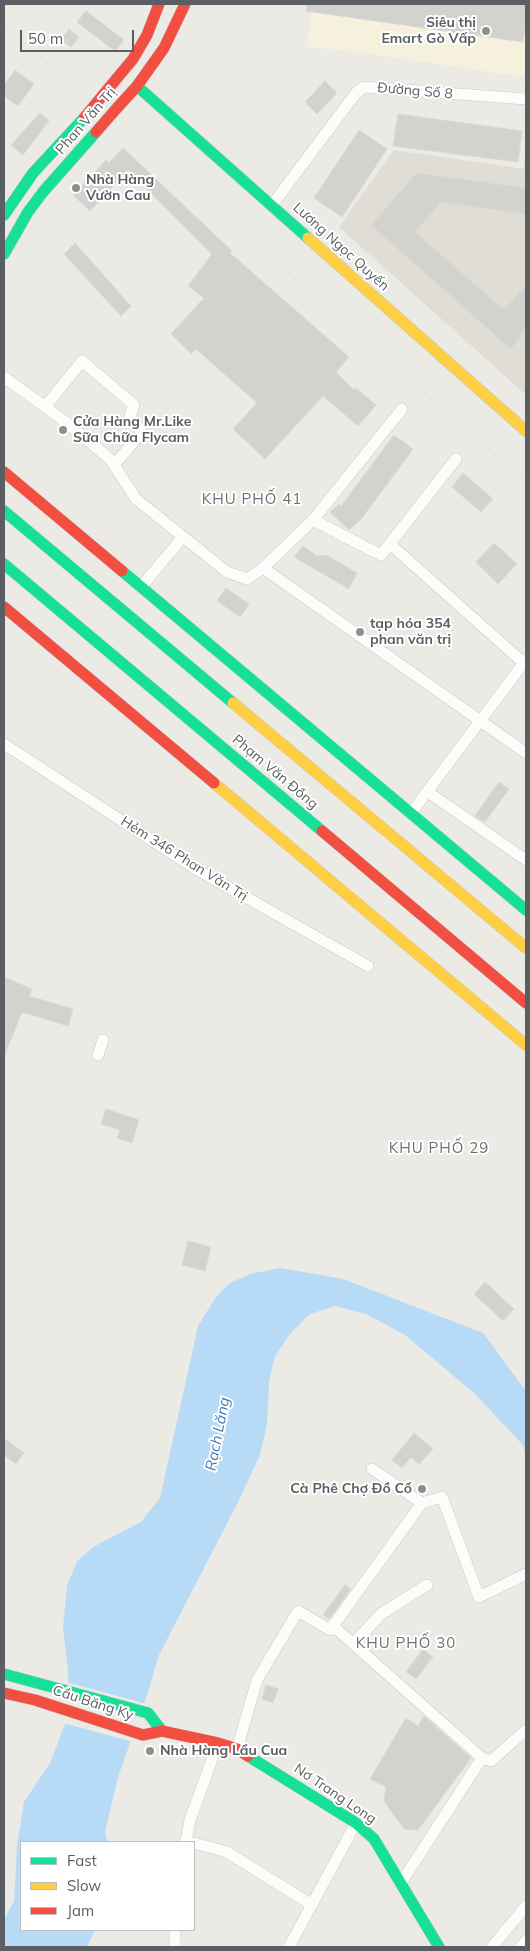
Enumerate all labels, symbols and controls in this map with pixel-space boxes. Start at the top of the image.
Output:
place label: Siêu thị Emart Gò Vấp [381,15,476,48]
scale bar [22,20,136,52]
marker: Siêu thị Emart Gò Vấp [480,25,492,37]
text: 50 m [28,29,63,48]
street label: Đường Số 8 [377,79,453,103]
street label: Phan Văn Trị [52,84,120,158]
place label: Nhà Hàng Vườn Cau [86,172,154,204]
marker: Nhà Hàng Vườn Cau [70,182,82,194]
street label: Lương Ngọc Quyến [290,199,392,295]
place label: Cửa Hàng Mr.Like Sữa Chữa Flycam [73,414,191,447]
marker: Cửa Hàng Mr.Like Sữa Chữa Flycam [57,424,69,436]
district label: KHU PHỐ 41 [200,490,304,508]
place label: tạp hóa 354 phan văn trị [370,616,451,648]
marker: tạp hóa 354 phan văn trị [354,626,366,638]
street label: Phạm Văn Đồng [229,731,321,813]
street label: Hẻm 346 Phan Văn Trị [117,813,251,905]
district label: KHU PHỐ 29 [387,1139,491,1157]
water label: Rạch Lăng [202,1396,234,1472]
place label: Cà Phê Chợ Đồ Cổ [290,1481,412,1497]
marker: Cà Phê Chợ Đồ Cổ [416,1483,428,1495]
district label: KHU PHỐ 30 [354,1634,458,1652]
street label: Cầu Băng Ky [51,1682,135,1724]
place label: Nhà Hàng Lẩu Cua [160,1743,287,1759]
marker: Nhà Hàng Lẩu Cua [144,1745,156,1757]
street label: Nơ Trang Long [291,1760,379,1828]
legend [20,1841,195,1931]
text: Fast [67,1851,97,1870]
text: Slow [67,1876,101,1895]
text: Jam [67,1901,94,1920]

